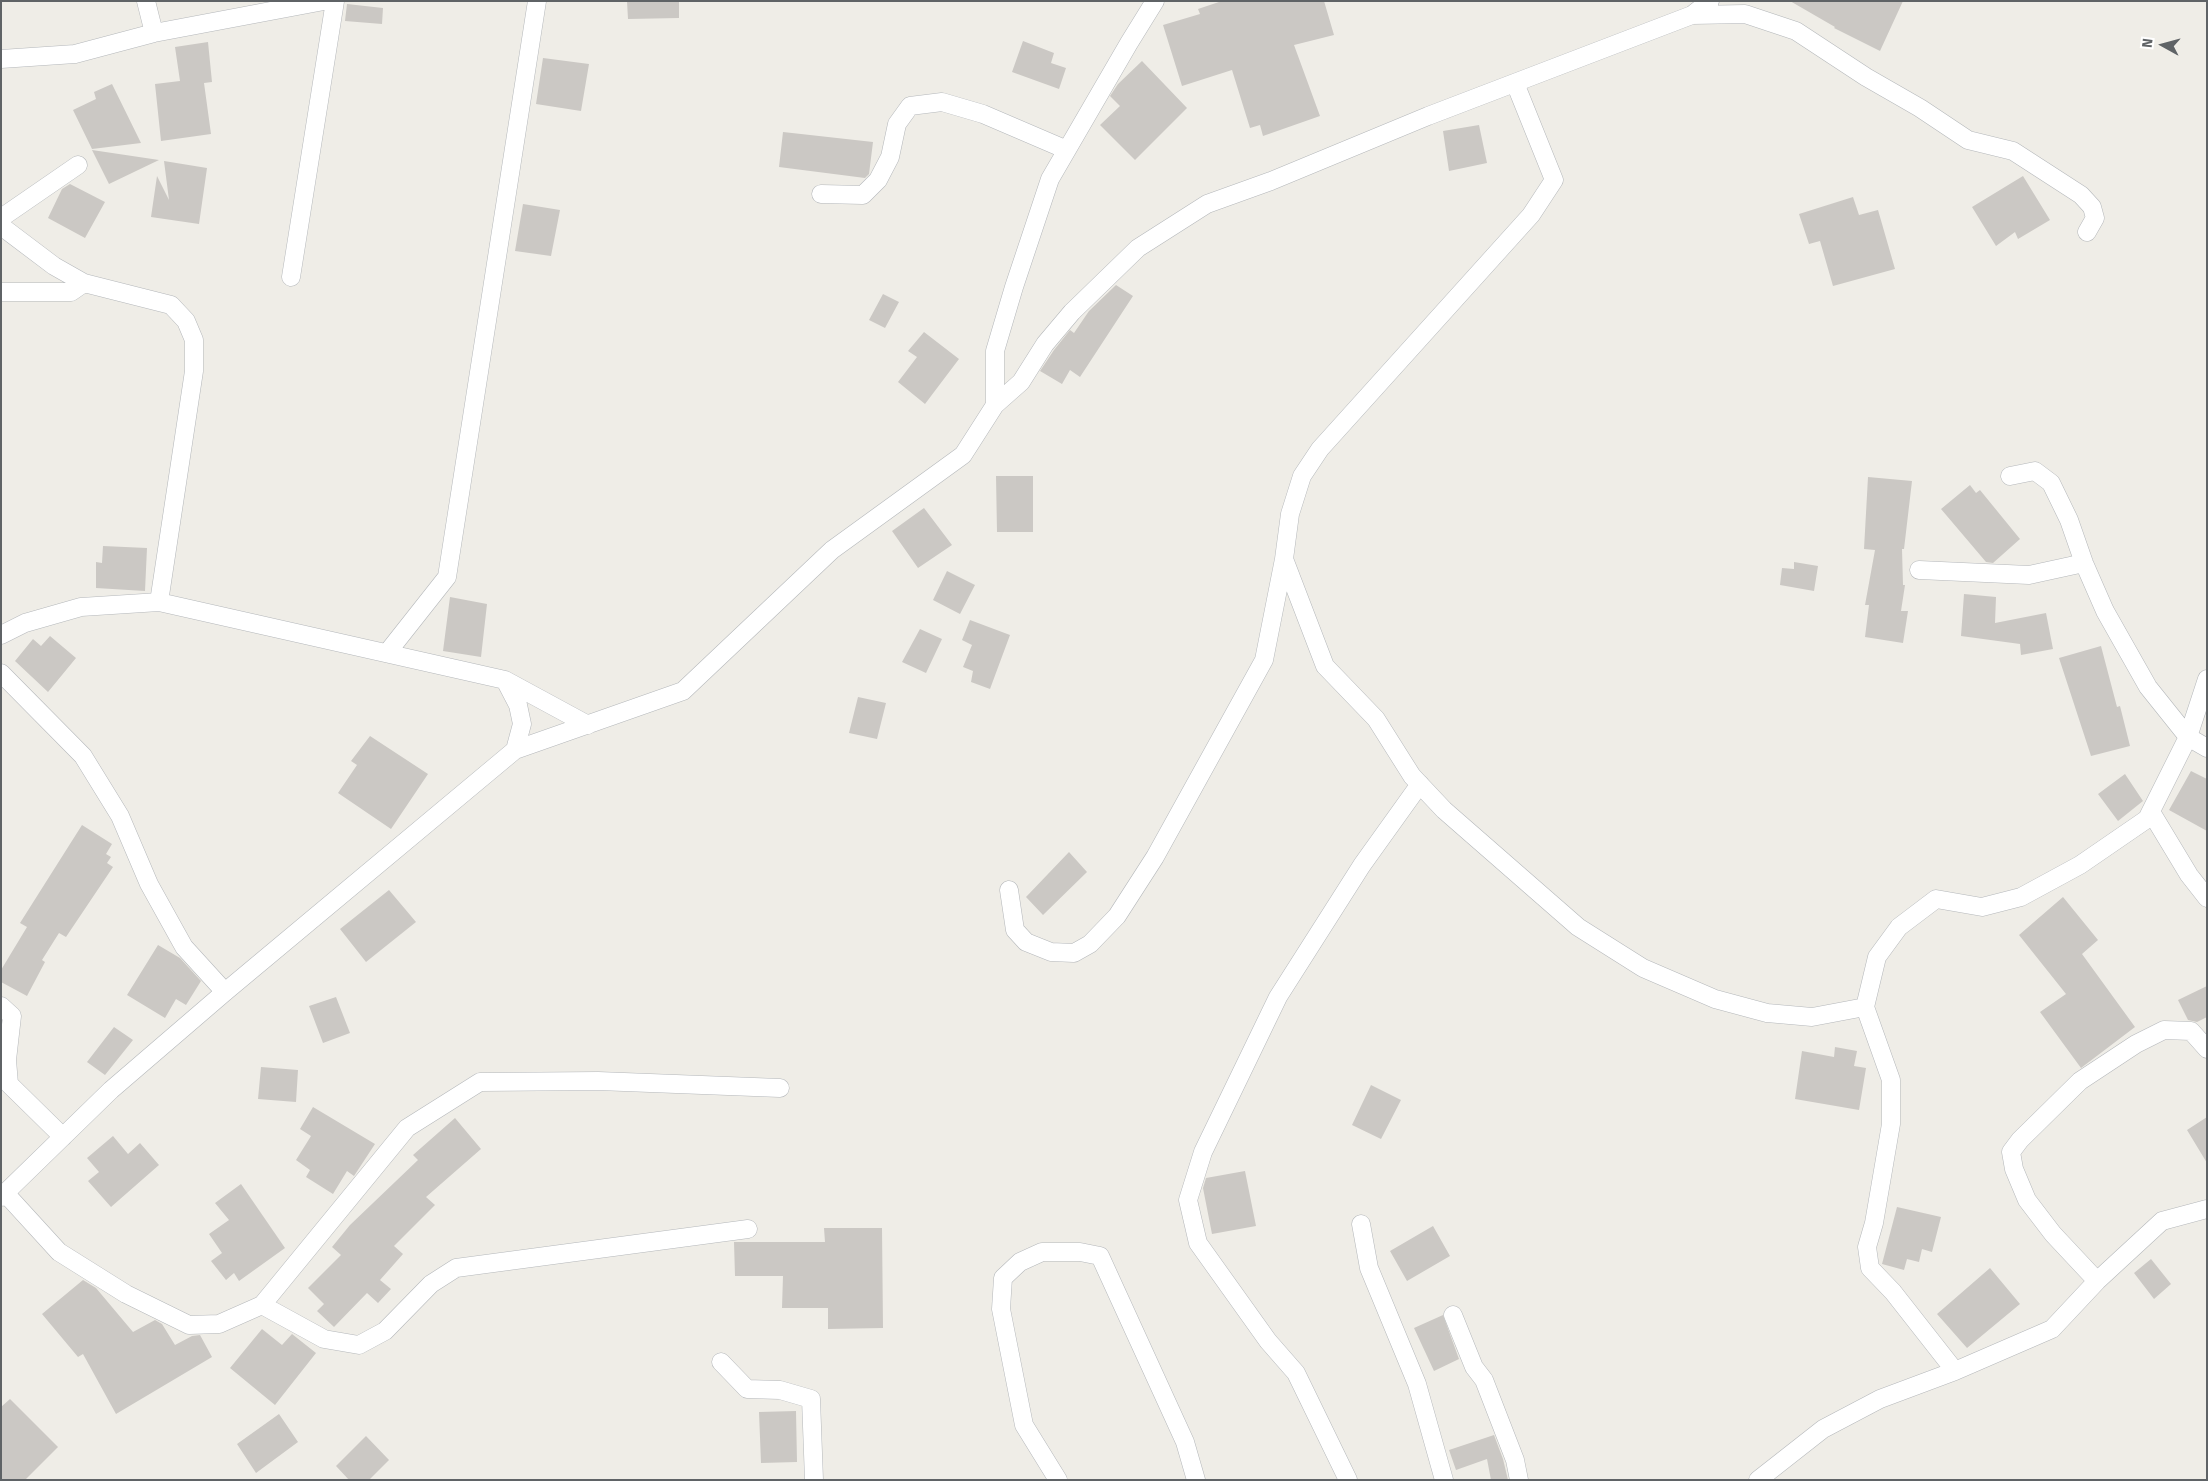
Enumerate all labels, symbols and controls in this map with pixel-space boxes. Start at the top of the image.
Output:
north arrow [2138,20,2188,70]
text: N [2139,37,2157,49]

